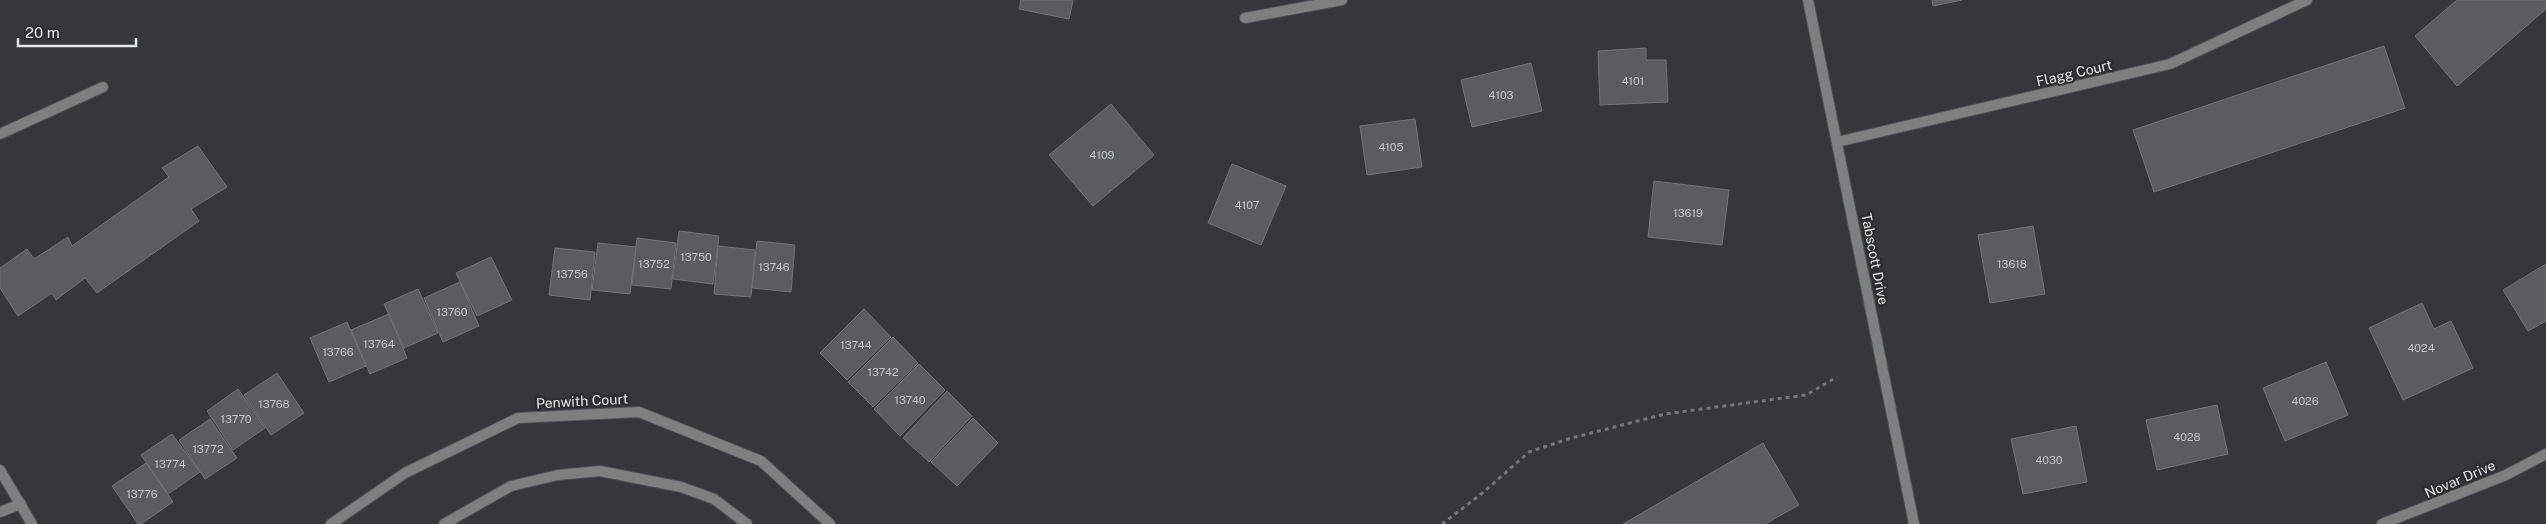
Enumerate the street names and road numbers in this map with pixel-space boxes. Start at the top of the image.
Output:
street label: Flagg Court [2035,57,2113,89]
street label: Tabscott Drive [1858,212,1892,306]
street label: Penwith Court [535,391,629,411]
street label: Novar Drive [2422,457,2498,501]

